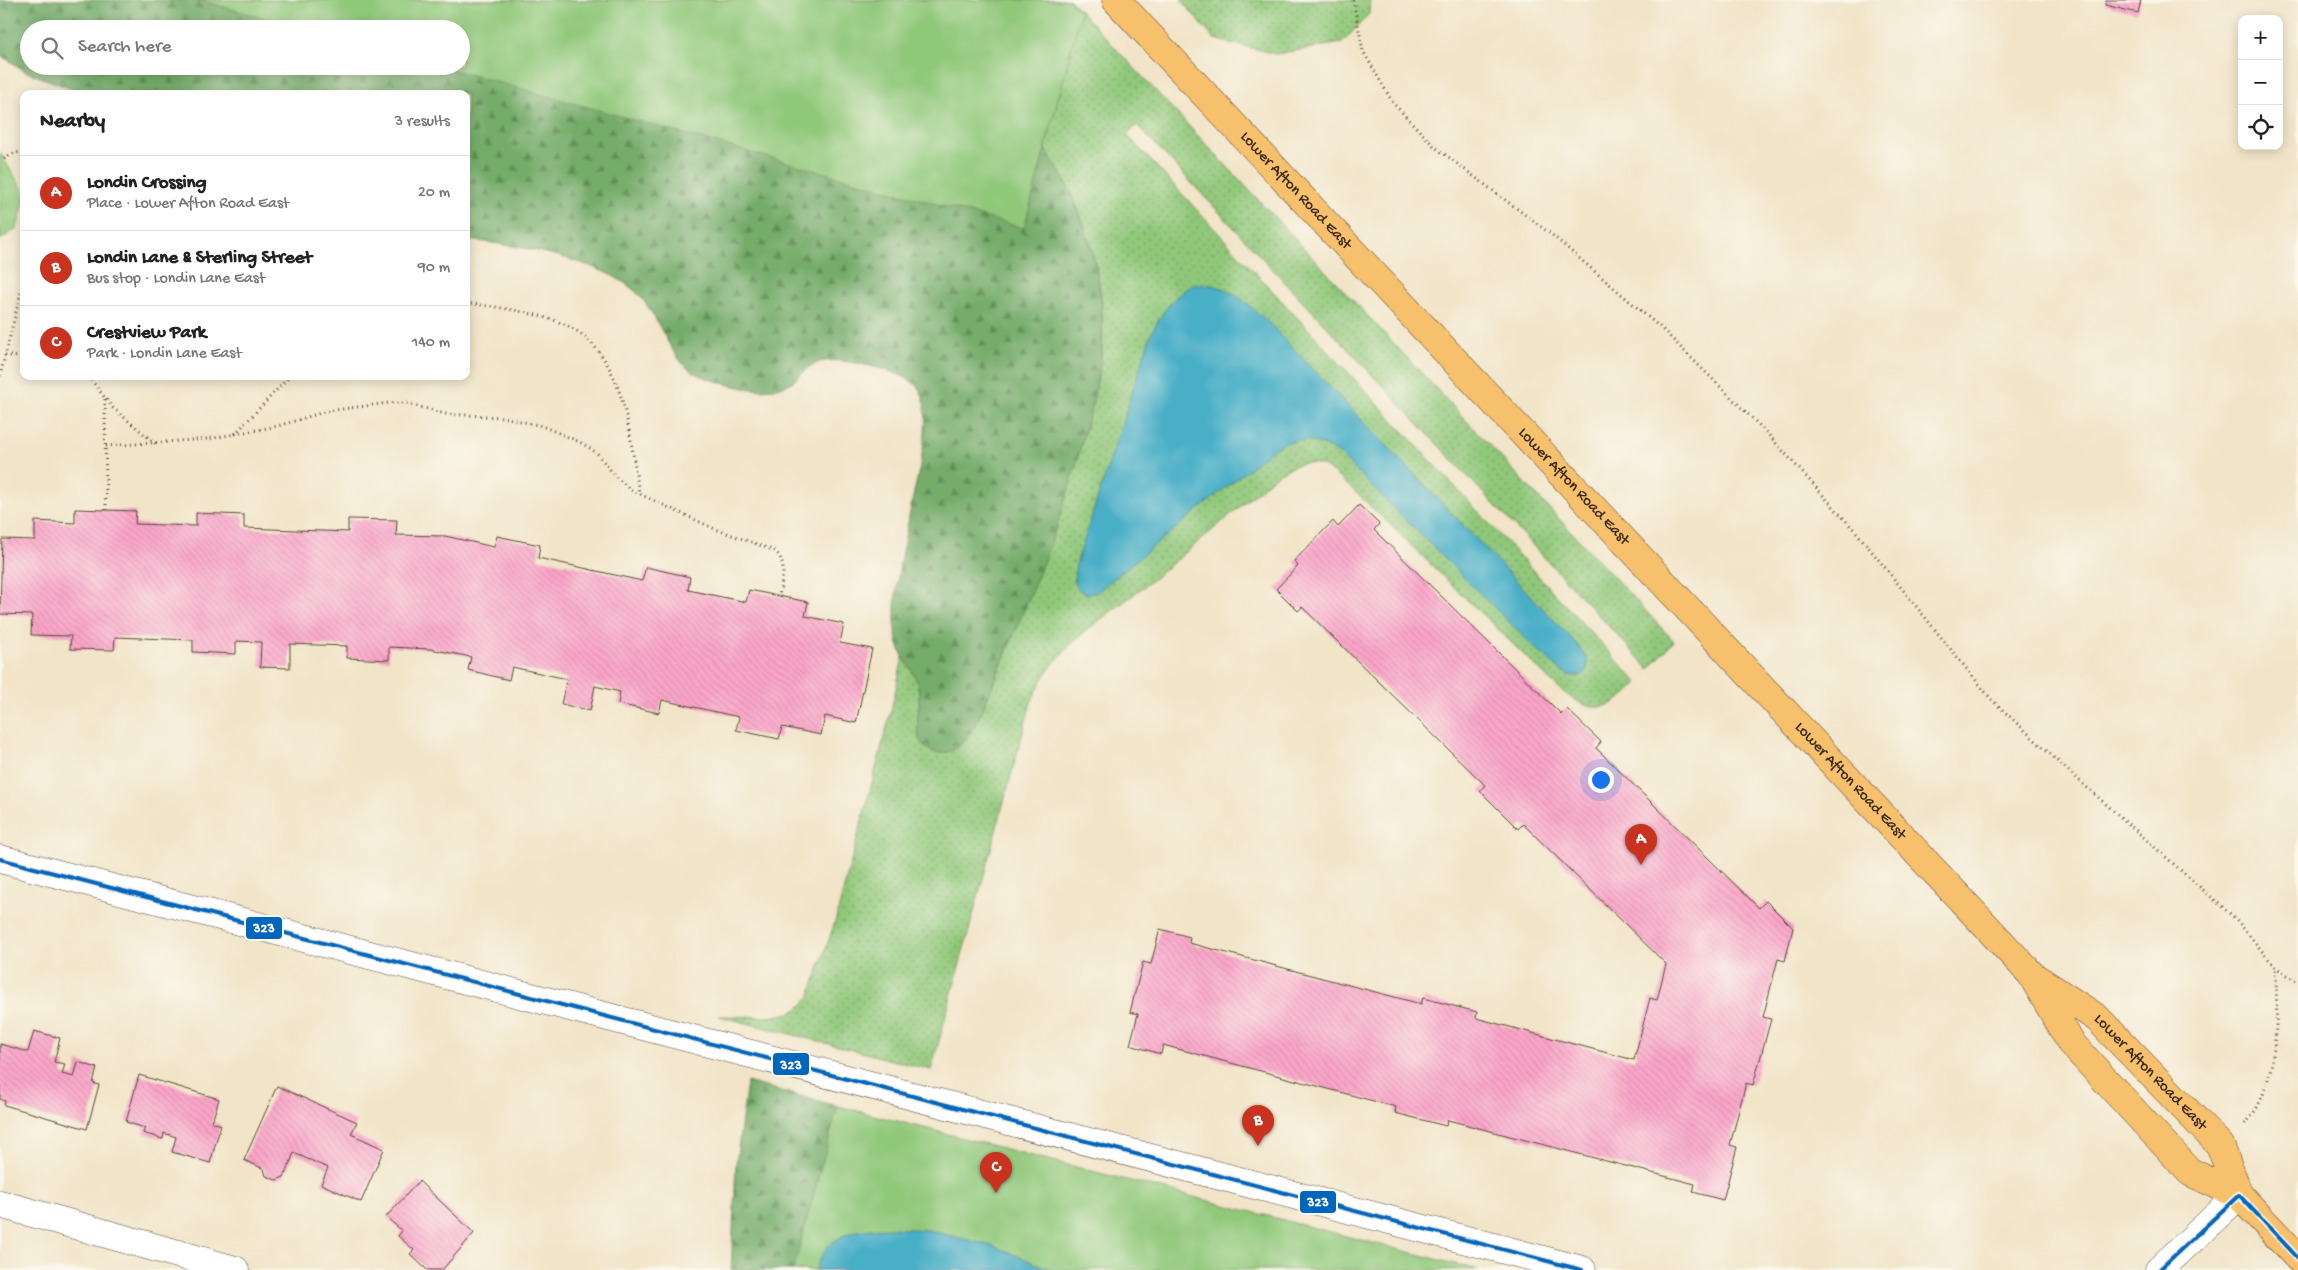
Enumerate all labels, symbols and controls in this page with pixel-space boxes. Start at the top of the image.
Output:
map controls [2238,15,2283,150]
button: + [2238,15,2283,60]
search box [20,20,470,75]
icon: search [38,34,66,62]
text: Search here [78,36,172,59]
button: − [2238,60,2283,105]
button: locate [2238,105,2283,150]
text: Nearby [40,110,105,135]
text: 3 results [395,113,450,132]
street label: Lower Afton Road East [1235,128,1356,255]
text: Londin Crossing [87,172,206,195]
text: A [51,184,61,203]
text: 20 m [418,184,450,203]
text: Place · Lower Afton Road East [87,195,289,214]
text: Londin Lane & Sterling Street [87,247,312,270]
text: B [52,259,60,278]
text: 90 m [418,259,450,278]
text: Bus stop · Londin Lane East [87,270,265,289]
text: Crestview Park [87,322,206,345]
text: C [52,334,60,353]
text: 140 m [412,334,450,353]
text: Park · Londin Lane East [87,345,242,364]
street label: Lower Afton Road East [1513,424,1634,551]
street label: Lower Afton Road East [1790,718,1911,845]
your location [1588,767,1614,793]
pin: A [1625,824,1657,865]
line badge: 323 [245,916,283,940]
text: 323 [252,921,275,938]
street label: Lower Afton Road East [2089,1010,2212,1136]
line badge: 323 [772,1052,810,1076]
text: 323 [779,1058,802,1075]
pin: B [1242,1105,1274,1146]
pin: C [980,1152,1012,1193]
line badge: 323 [1299,1190,1337,1214]
text: 323 [1306,1195,1329,1212]

